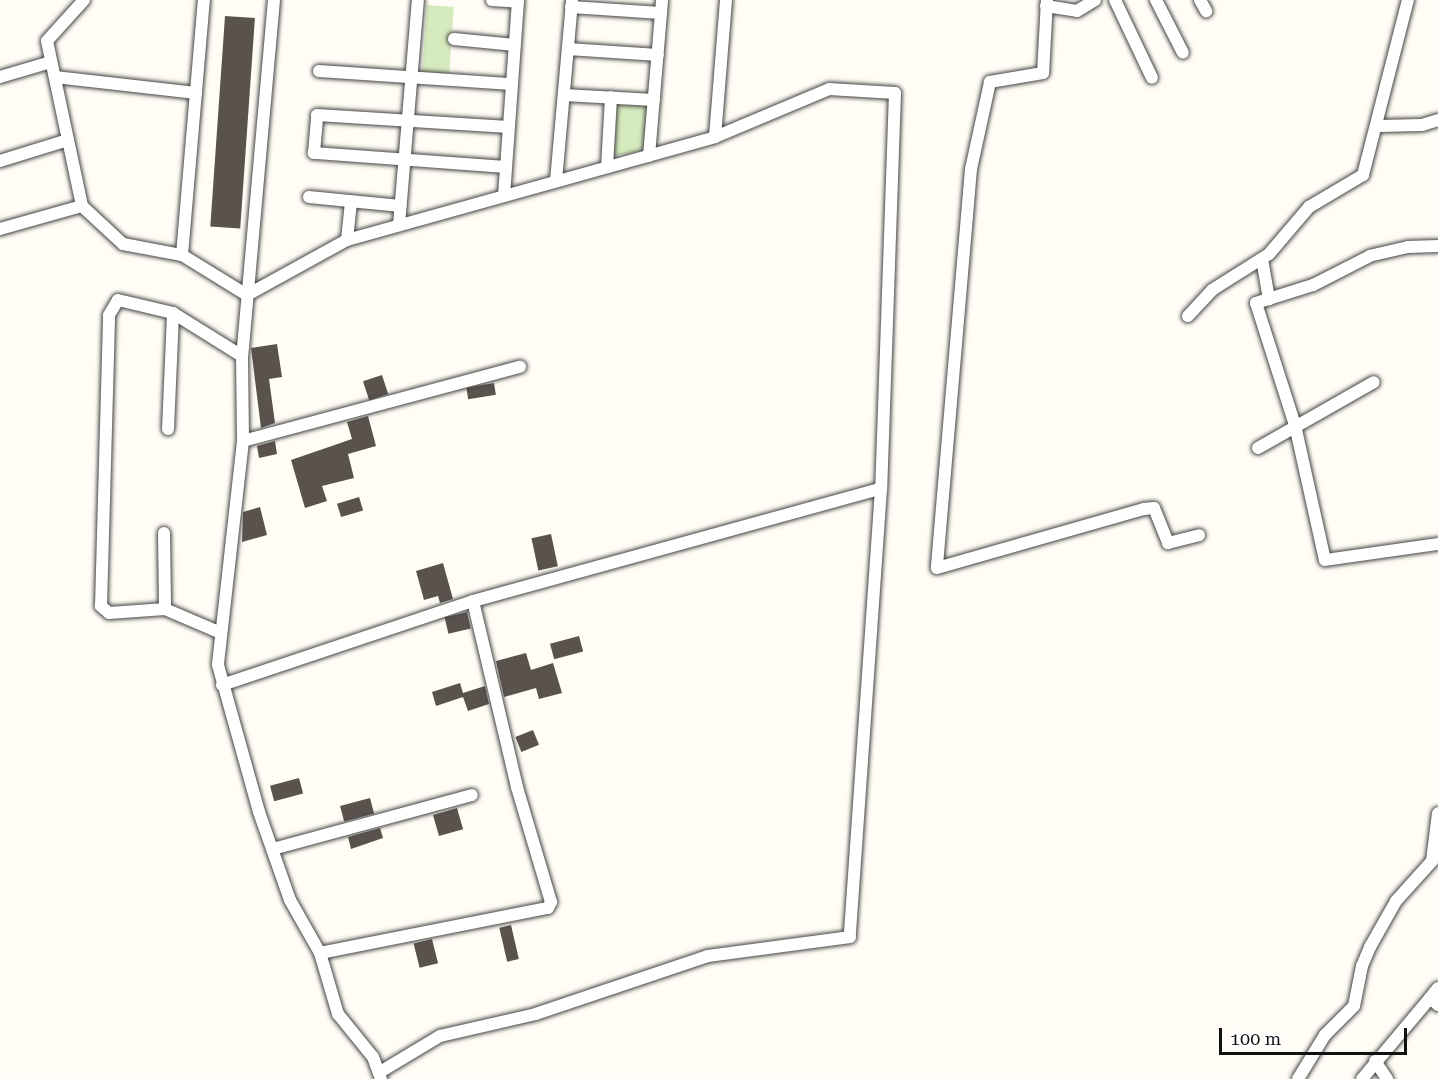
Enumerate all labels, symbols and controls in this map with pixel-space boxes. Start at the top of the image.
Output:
scale bar [1222,1016,1410,1054]
text: 100 m [1230,1028,1281,1049]

